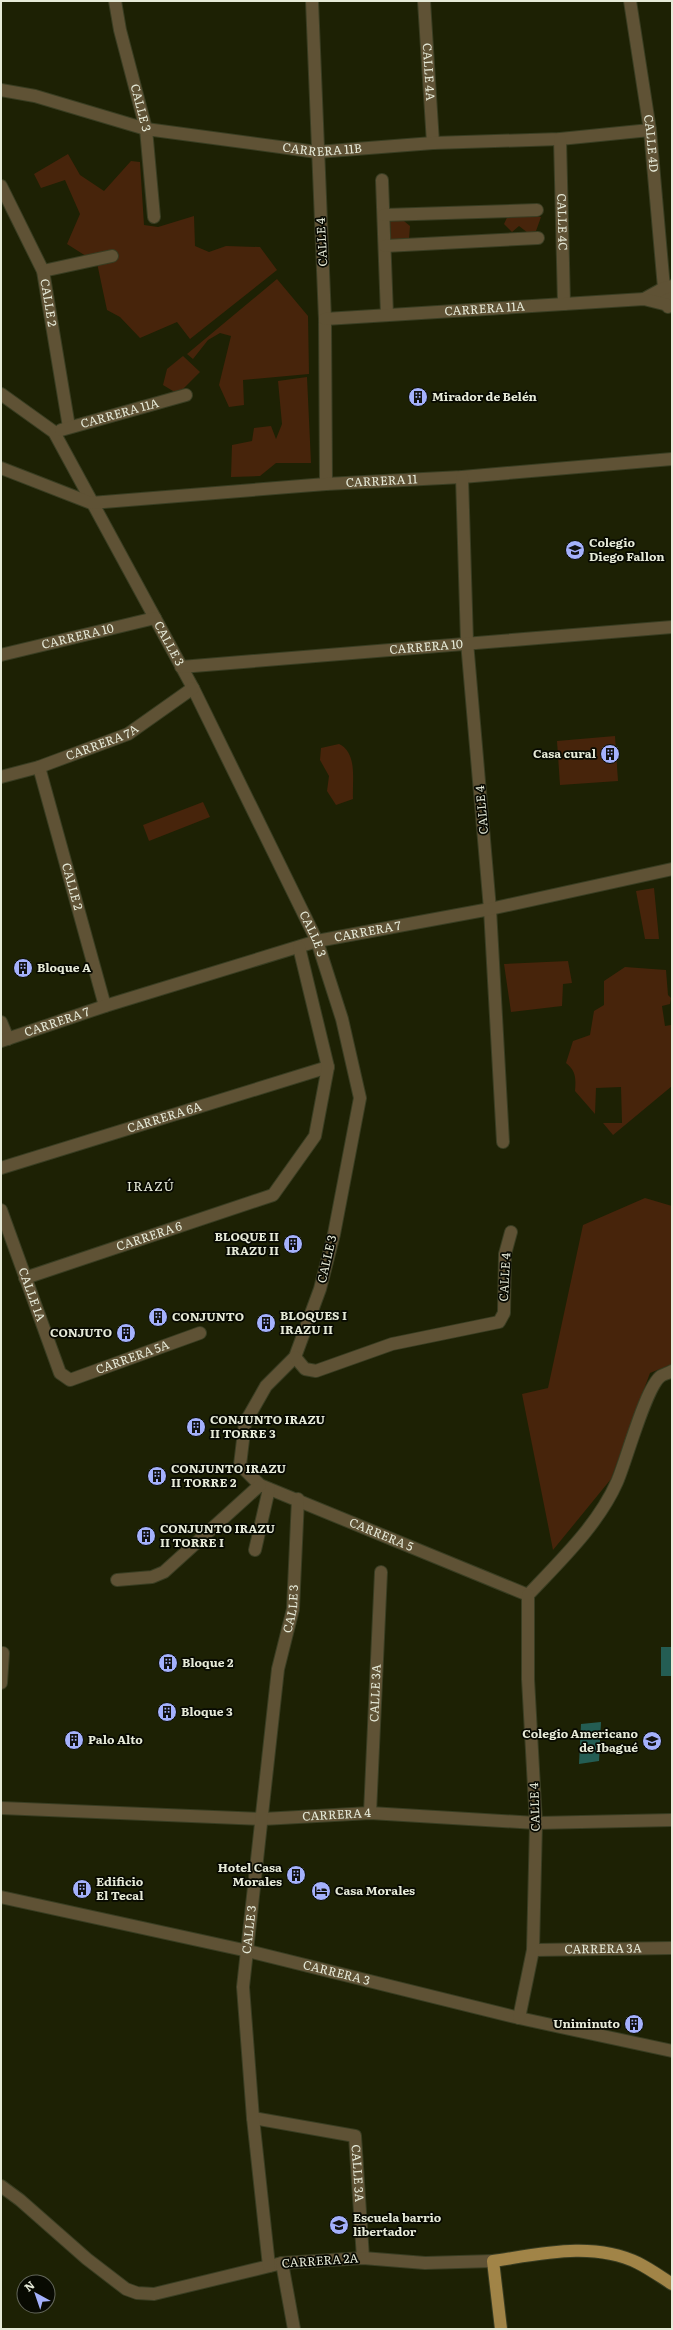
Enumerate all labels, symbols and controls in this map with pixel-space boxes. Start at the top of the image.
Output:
street label: CALLE 4A [419,42,440,101]
street label: CALLE 3 [127,82,156,134]
street label: CALLE 4D [640,113,664,173]
street label: CARRERA 11B [282,137,363,160]
street label: CALLE 4C [553,193,573,251]
street label: CALLE 4 [311,217,331,267]
street label: CALLE 2 [36,277,62,328]
street label: CARRERA 11A [444,296,526,319]
building icon: Mirador de Belén [407,386,429,408]
place label: Mirador de Belén [432,387,538,405]
street label: CARRERA 11A [78,393,161,432]
street label: CARRERA 11 [345,469,418,491]
place label: Colegio Diego Fallon [589,533,665,565]
school or university icon: Colegio Diego Fallon [564,539,586,561]
street label: CALLE 3 [150,617,189,669]
street label: CARRERA 10 [40,618,116,653]
street label: CARRERA 10 [389,634,464,658]
street label: CARRERA 7A [63,719,142,764]
building icon: Casa cural [599,743,621,765]
place label: Casa cural [533,744,597,762]
street label: CALLE 4 [470,785,492,835]
street label: CALLE 2 [58,861,88,912]
street label: CALLE 3 [295,907,331,959]
street label: CARRERA 7 [332,916,403,946]
building icon: Bloque A [12,957,34,979]
place label: Bloque A [37,958,91,976]
street label: CARRERA 7 [21,1002,92,1041]
street label: CARRERA 6A [125,1097,204,1137]
district label: IRAZÚ [127,1176,175,1195]
street label: CARRERA 6 [114,1216,185,1255]
place label: BLOQUE II IRAZU II [214,1227,279,1259]
building icon: BLOQUE II IRAZU II [282,1233,304,1255]
street label: CALLE 3 [312,1233,340,1285]
street label: CALLE 4 [494,1252,514,1302]
street label: CALLE 1A [15,1265,51,1324]
building icon: CONJUNTO [147,1306,169,1328]
place label: BLOQUES I IRAZU II [280,1306,347,1338]
place label: CONJUNTO [172,1307,244,1325]
building icon: BLOQUES I IRAZU II [255,1312,277,1334]
building icon: CONJUTO [115,1322,137,1344]
place label: CONJUTO [50,1323,112,1341]
street label: CARRERA 5A [93,1335,172,1378]
place label: CONJUNTO IRAZU II TORRE 3 [210,1410,326,1442]
building icon: CONJUNTO IRAZU II TORRE 3 [185,1416,207,1438]
place label: CONJUNTO IRAZU II TORRE 2 [171,1459,287,1491]
building icon: CONJUNTO IRAZU II TORRE 2 [146,1465,168,1487]
street label: CARRERA 5 [347,1513,416,1555]
place label: CONJUNTO IRAZU II TORRE I [160,1519,276,1551]
building icon: CONJUNTO IRAZU II TORRE I [135,1525,157,1547]
street label: CALLE 3 [277,1584,302,1635]
building icon: Bloque 2 [157,1652,179,1674]
place label: Bloque 2 [182,1653,234,1671]
street label: CALLE 3A [364,1664,385,1722]
building icon: Bloque 3 [156,1701,178,1723]
place label: Bloque 3 [181,1702,233,1720]
place label: Colegio Americano de Ibagué [522,1724,638,1756]
building icon: Palo Alto [63,1729,85,1751]
place label: Palo Alto [88,1730,143,1748]
school or university icon: Colegio Americano de Ibagué [641,1730,663,1752]
street label: CALLE 4 [524,1782,544,1832]
street label: CARRERA 4 [302,1803,372,1825]
place label: Hotel Casa Morales [218,1858,282,1890]
building icon: Hotel Casa Morales [285,1864,307,1886]
place label: Edificio El Tecal [96,1872,144,1904]
building icon: Edificio El Tecal [71,1878,93,1900]
hotel icon: Casa Morales [310,1880,332,1902]
place label: Casa Morales [335,1881,415,1899]
street label: CALLE 3 [237,1904,260,1955]
street label: CARRERA 3A [564,1938,642,1958]
street label: CARRERA 3 [301,1955,372,1989]
building icon: Uniminuto [623,2013,645,2035]
place label: Uniminuto [553,2014,621,2032]
street label: CALLE 3A [348,2144,369,2203]
place label: Escuela barrio libertador [353,2208,442,2240]
school or university icon: Escuela barrio libertador [328,2214,350,2236]
street label: CARRERA 2A [281,2248,359,2272]
north arrow [16,2274,56,2314]
text: N [20,2276,38,2295]

